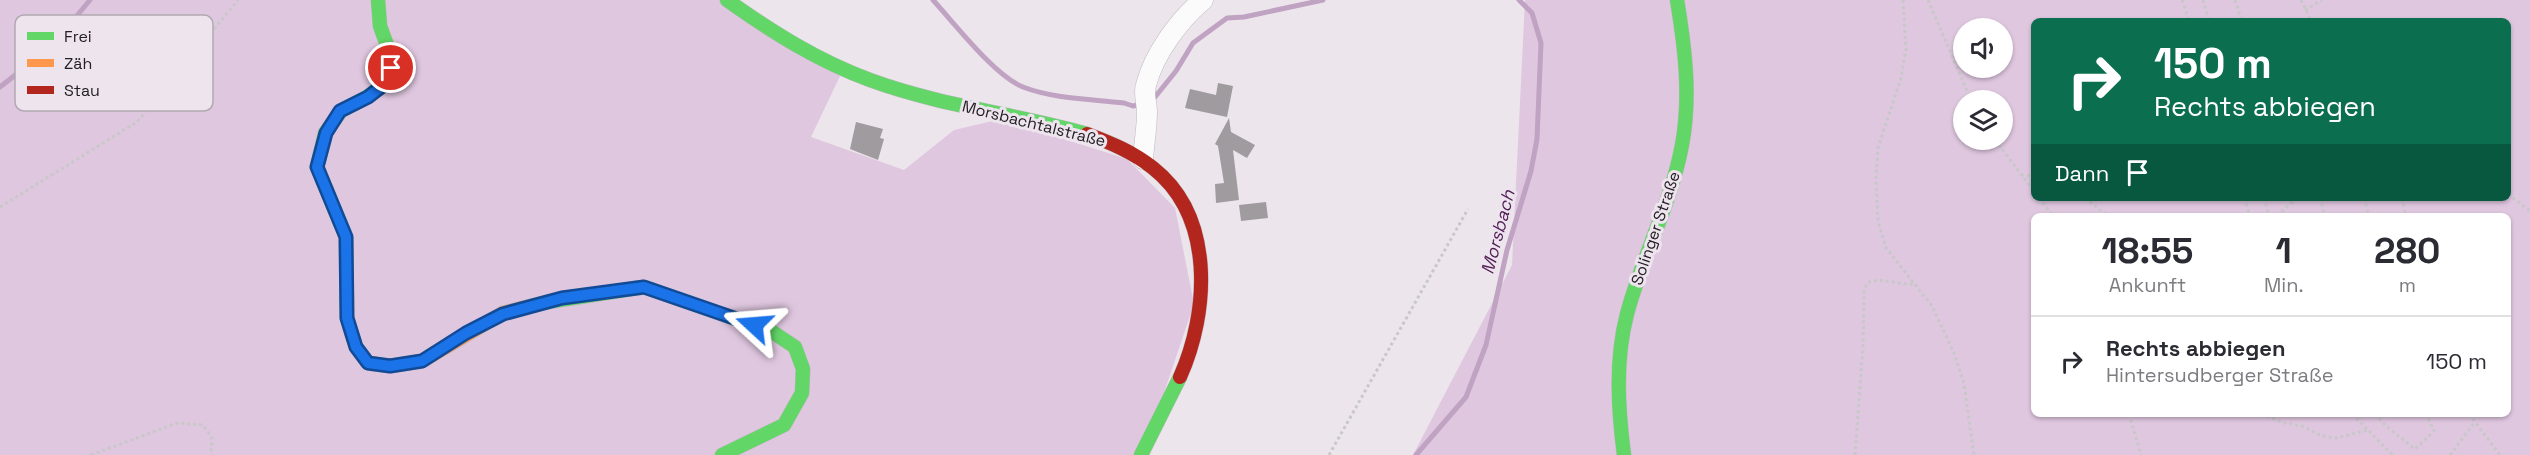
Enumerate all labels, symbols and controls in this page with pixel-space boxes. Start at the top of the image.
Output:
legend [15,15,213,111]
map controls [1953,18,2013,150]
button: sound [1953,18,2013,78]
text: Frei [64,26,92,47]
text: 150 m [2154,37,2272,90]
pin [365,42,416,93]
icon: right [2055,42,2133,120]
icon: arrive [374,51,407,84]
text: Zäh [64,53,92,74]
text: Stau [64,80,100,101]
text: Rechts abbiegen [2154,89,2376,124]
button: layers [1953,90,2013,150]
street label: Morsbachtalstraße [960,96,1108,151]
icon: arrive [2121,156,2154,189]
text: Dann [2055,159,2109,187]
street label: Solinger Straße [1626,169,1685,288]
water label: Morsbach [1475,186,1520,277]
text: 18:55 [2102,228,2193,274]
text: 1 [2276,228,2292,274]
text: 280 [2374,228,2440,274]
text: Ankunft [2109,272,2186,298]
text: Min. [2264,272,2304,298]
text: m [2399,272,2416,298]
position arrow [722,293,786,357]
text: Rechts abbiegen [2106,334,2286,362]
icon: right [2055,345,2088,378]
text: 150 m [2426,347,2487,375]
text: Hintersudberger Straße [2106,362,2334,388]

